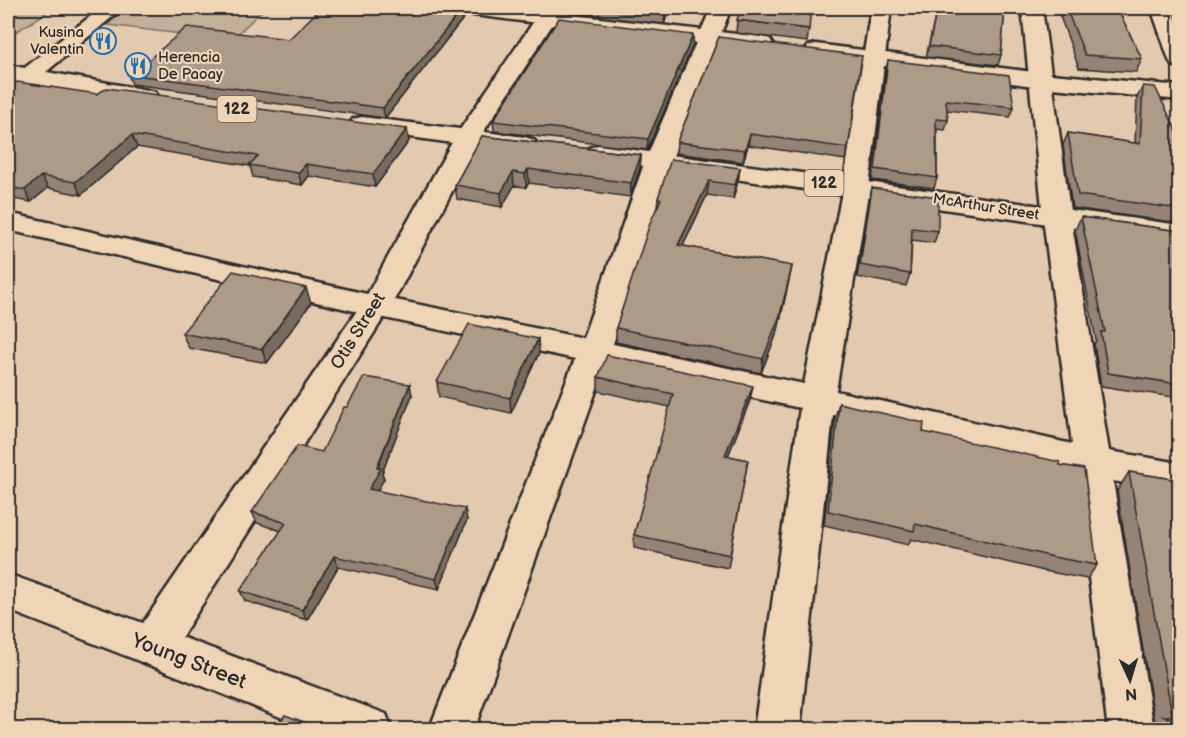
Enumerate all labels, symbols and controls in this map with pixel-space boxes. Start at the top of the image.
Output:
place label: Kusina Valentin [30,23,84,59]
restaurant icon: Kusina Valentin [88,26,118,56]
place label: Herencia De Paoay [158,48,223,84]
restaurant icon: Herencia De Paoay [123,51,153,81]
road number: 122 [218,96,256,122]
road number: 122 [804,170,844,196]
street label: McArthur Street [932,189,1041,225]
street label: Otis Street [326,288,390,373]
street label: Young Street [127,627,250,695]
north arrow [1100,650,1160,710]
text: N [1124,684,1138,703]

